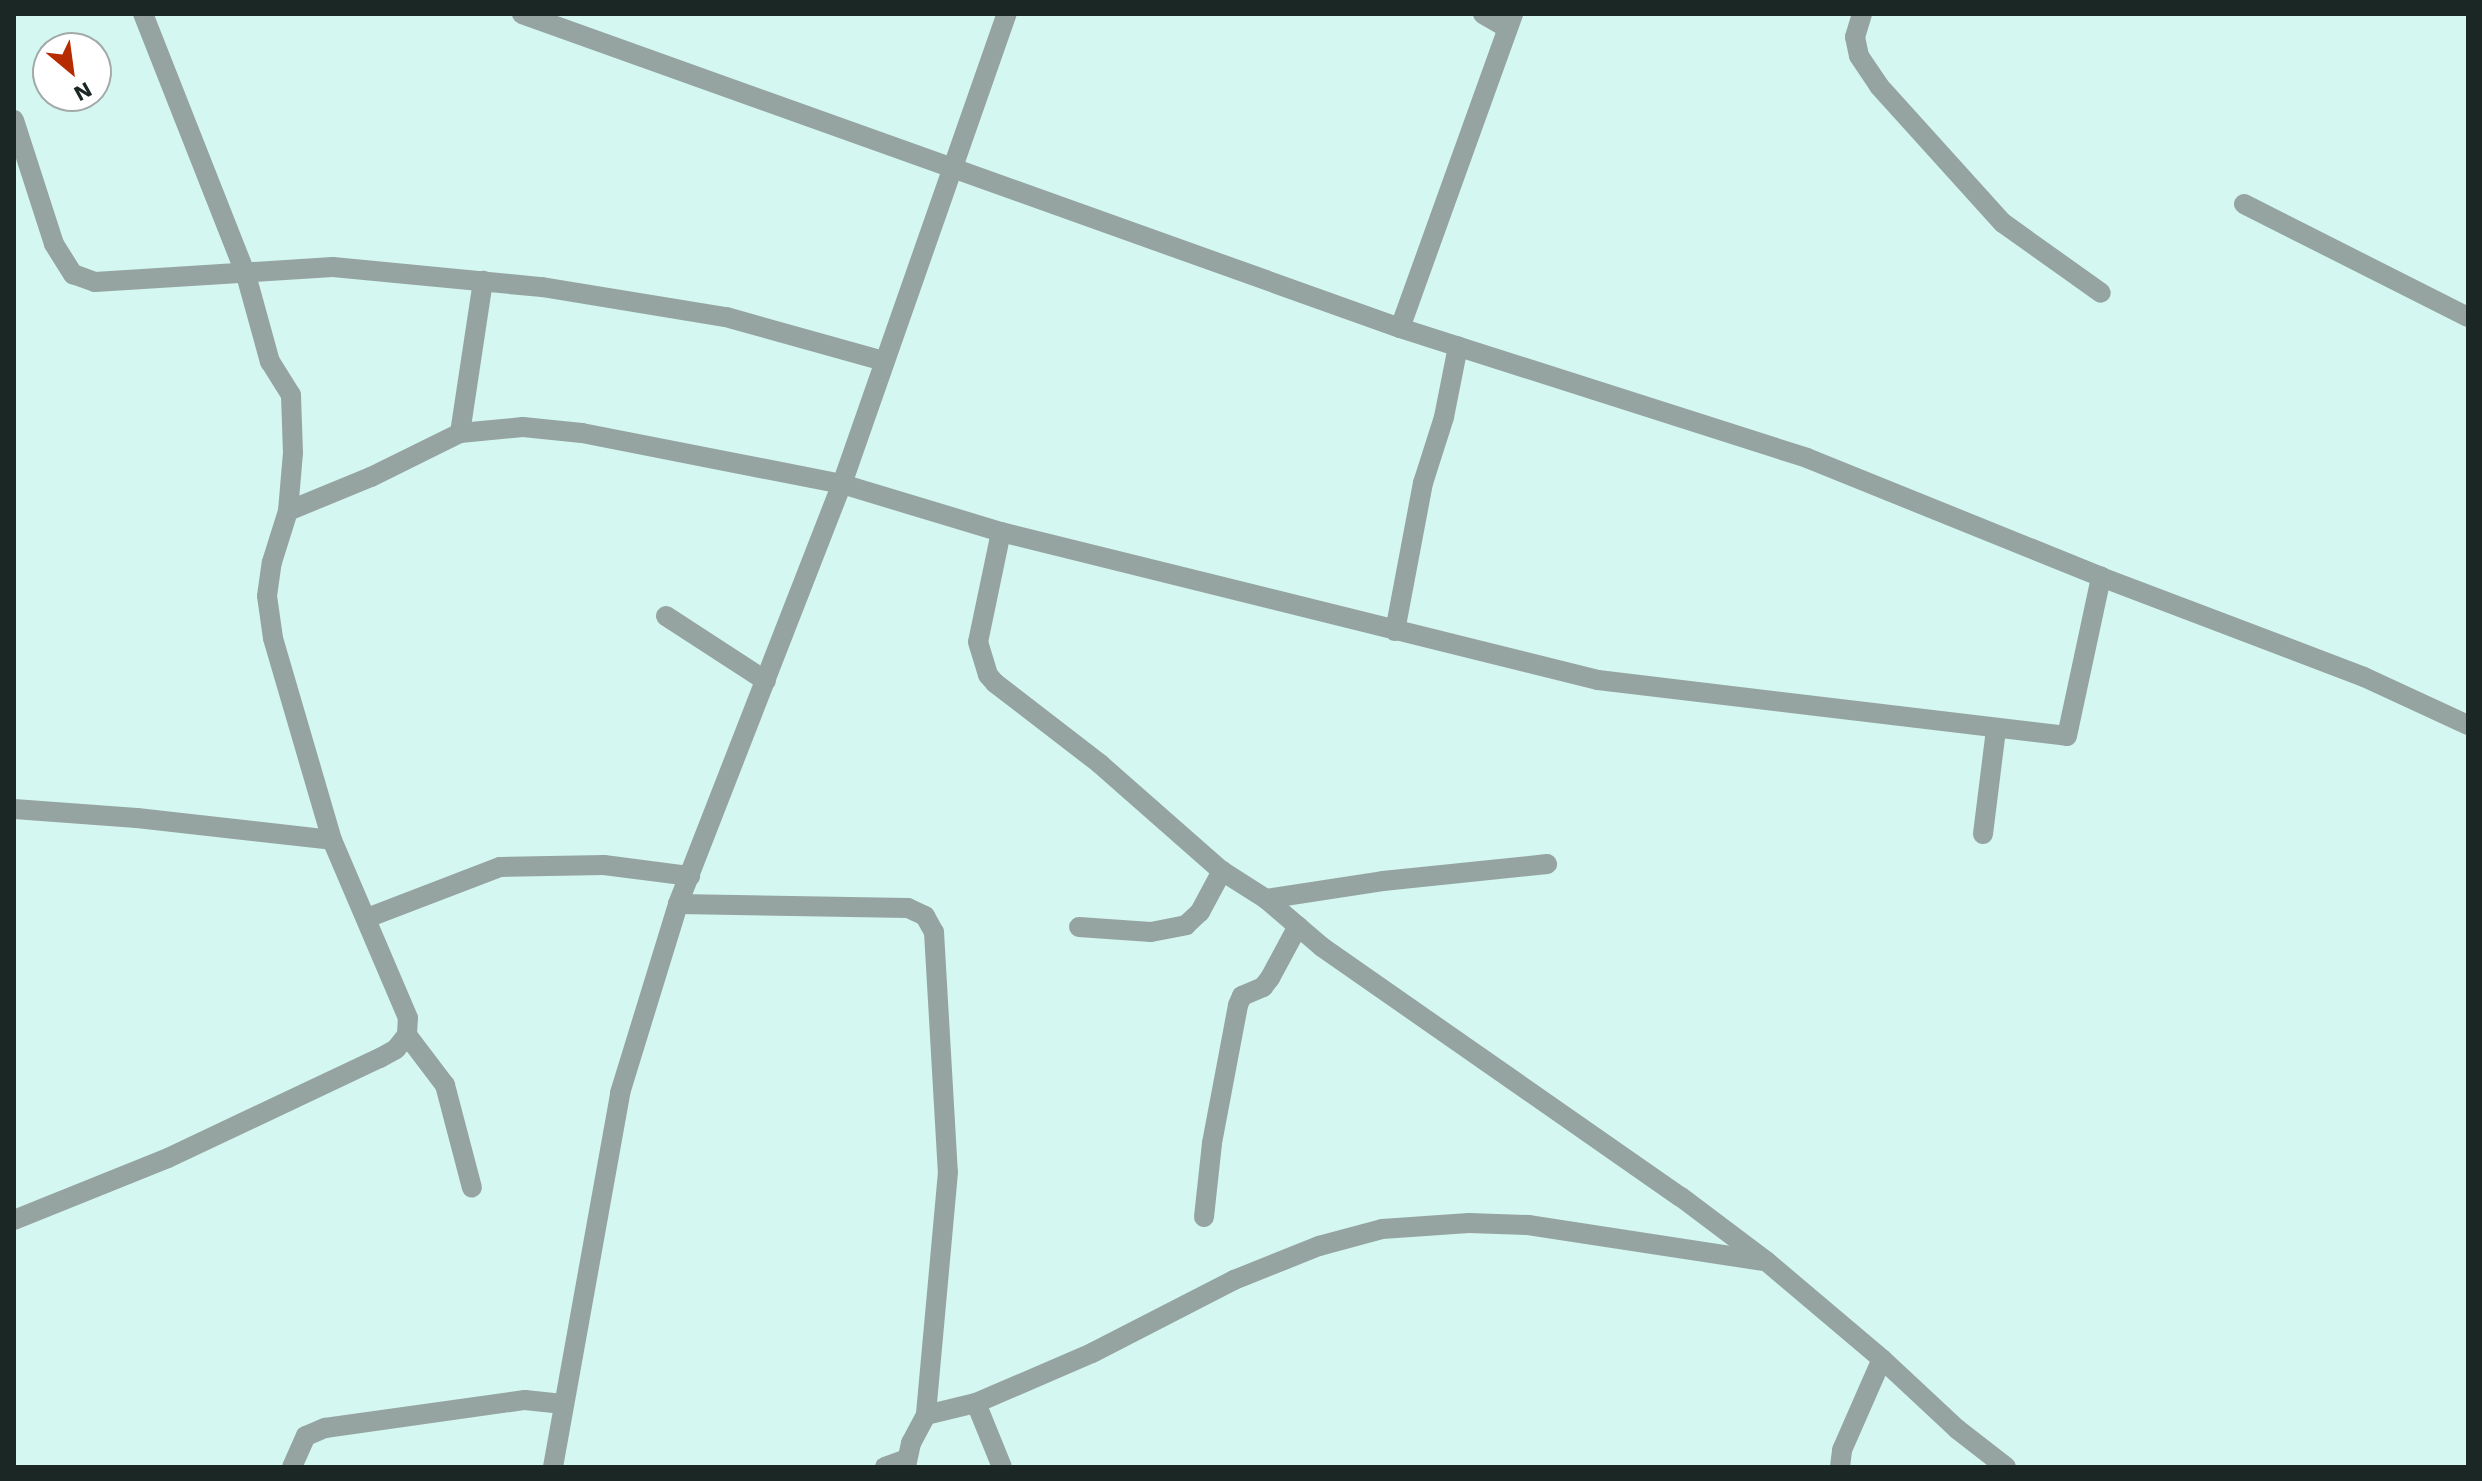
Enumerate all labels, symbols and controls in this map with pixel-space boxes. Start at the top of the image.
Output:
north arrow [32,32,112,112]
text: N [70,77,96,107]

